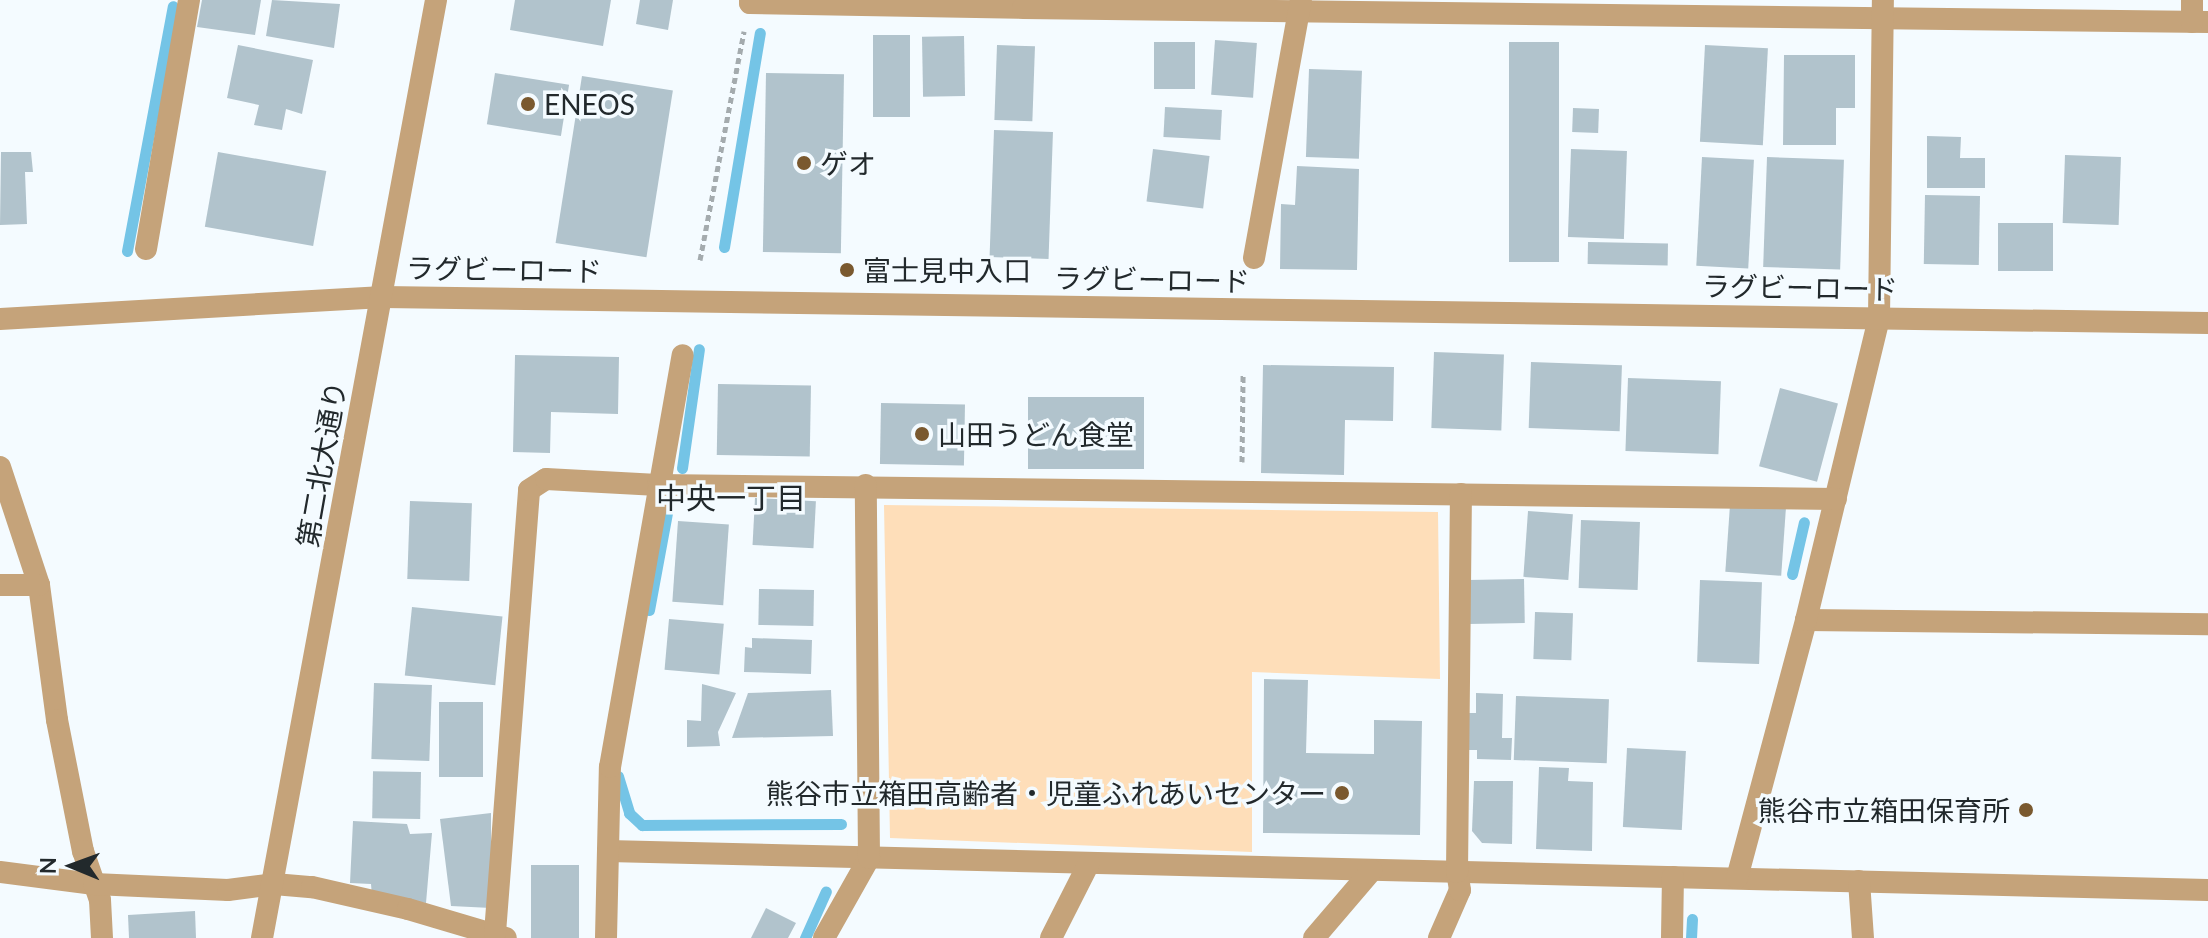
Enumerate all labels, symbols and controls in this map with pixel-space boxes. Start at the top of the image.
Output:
place label: ENEOS [544,87,635,121]
marker: ENEOS [519,95,537,113]
place label: ゲオ [820,146,876,180]
marker: ゲオ [795,154,813,172]
street label: ラグビーロード [406,250,602,288]
place label: 富士見中入口 [863,253,1031,287]
street label: ラグビーロード [1054,260,1250,298]
marker: 富士見中入口 [838,261,856,279]
street label: ラグビーロード [1702,268,1898,306]
street label: 第二北大通り [290,378,352,550]
place label: 山田うどん食堂 [938,417,1134,451]
marker: 山田うどん食堂 [913,425,931,443]
district label: 中央一丁目 [656,479,806,515]
place label: 熊谷市立箱田高齢者・児童ふれあいセンター [766,776,1326,810]
marker: 熊谷市立箱田高齢者・児童ふれあいセンター [1333,784,1351,802]
place label: 熊谷市立箱田保育所 [1758,793,2010,827]
marker: 熊谷市立箱田保育所 [2017,801,2035,819]
north arrow [32,826,112,906]
text: N [34,857,61,874]

